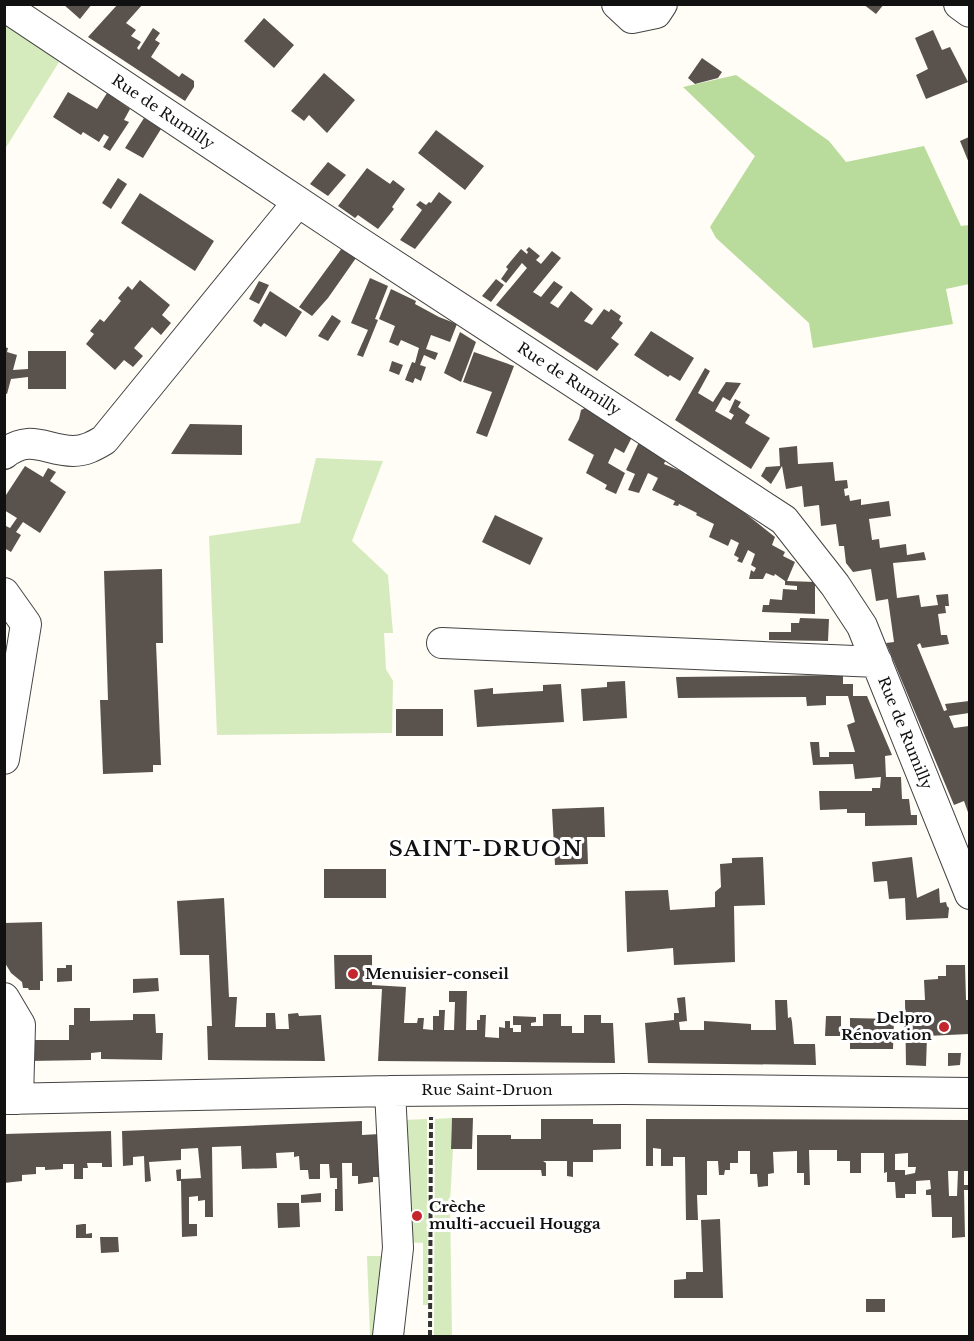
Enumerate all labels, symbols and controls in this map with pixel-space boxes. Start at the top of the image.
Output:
street label: Rue de Rumilly [108,70,219,153]
street label: Rue de Rumilly [514,338,625,419]
street label: Rue de Rumilly [874,674,937,792]
district label: SAINT-DRUON [389,836,583,862]
place label: Menuisier-conseil [365,964,510,983]
marker: Menuisier-conseil [346,967,360,981]
place label: Delpro Rénovation [841,1008,932,1044]
marker: Delpro Rénovation [937,1020,951,1034]
street label: Rue Saint-Druon [421,1080,553,1099]
place label: Crèche multi-accueil Hougga [429,1197,601,1233]
marker: Crèche multi-accueil Hougga [410,1209,424,1223]

